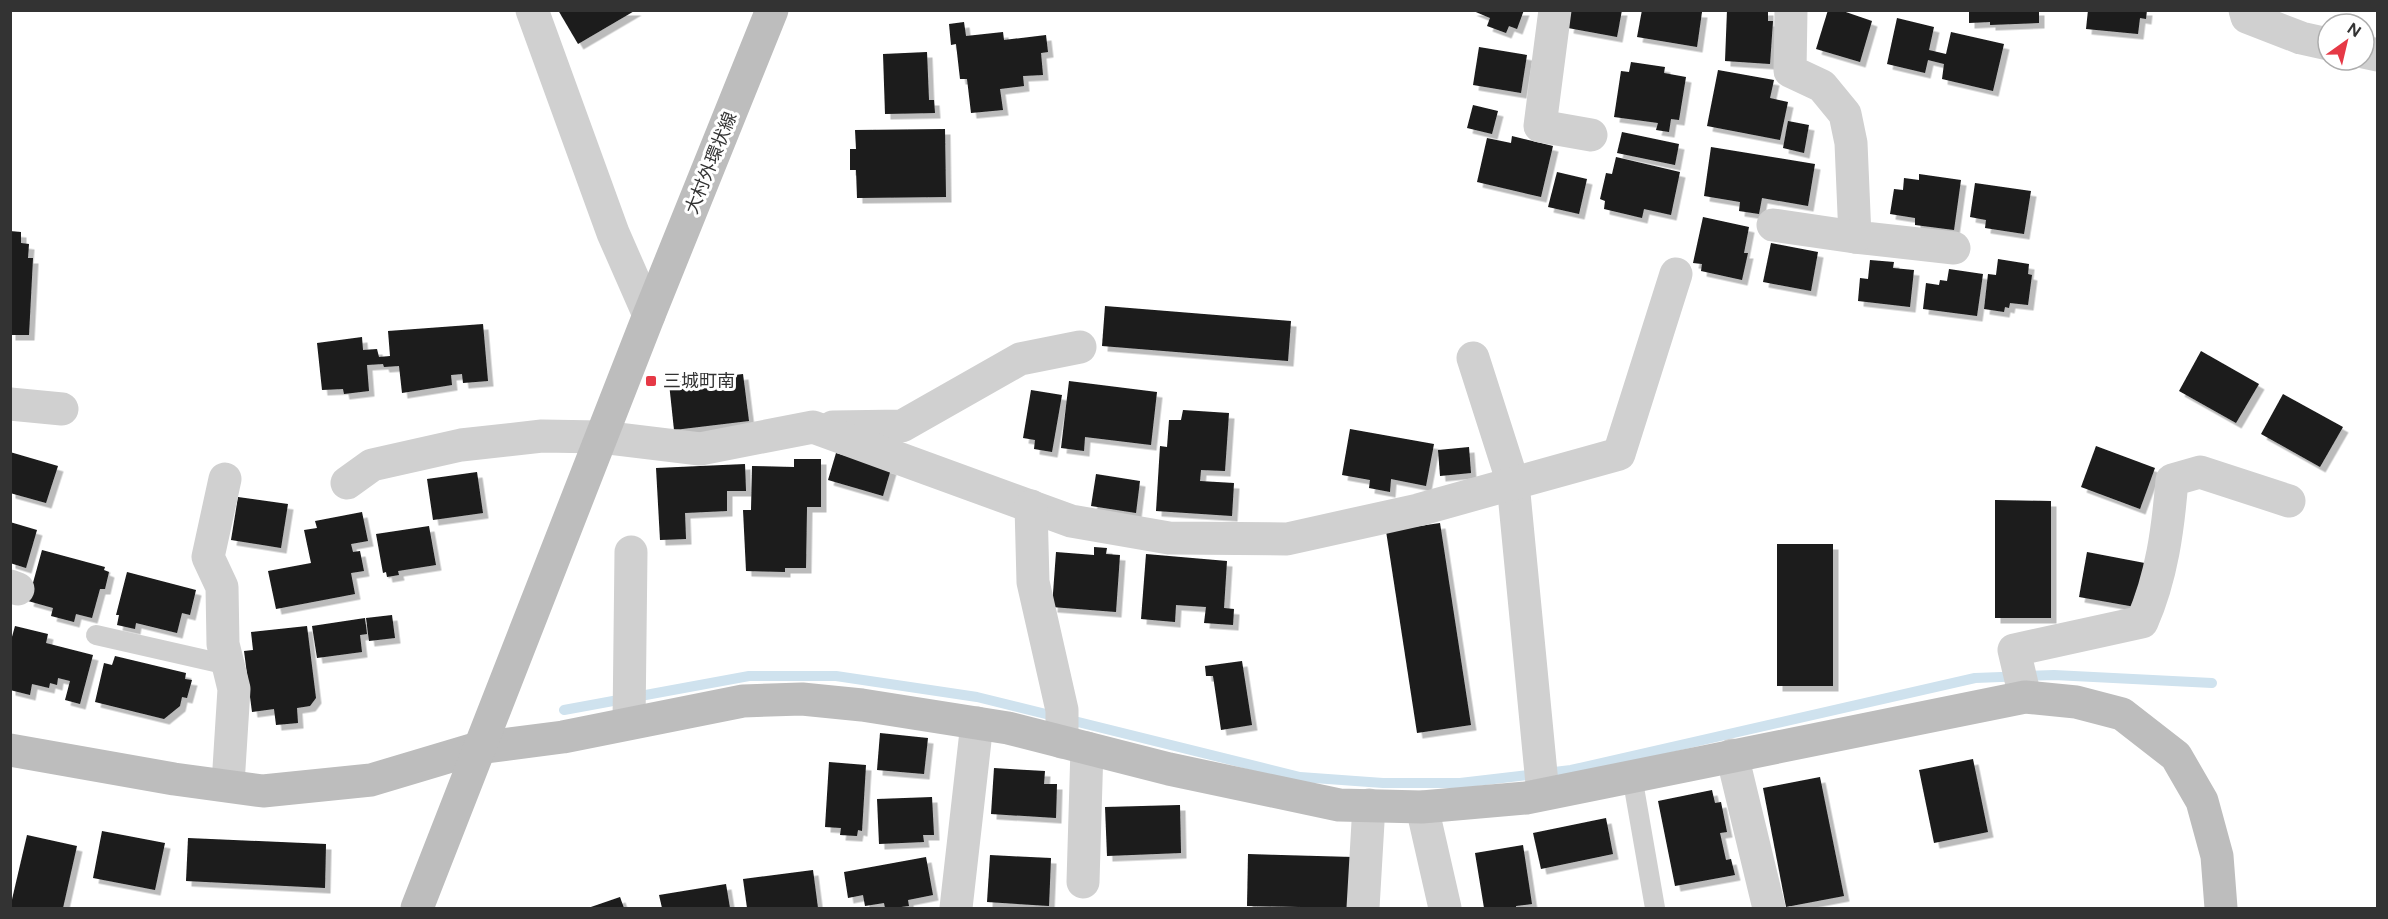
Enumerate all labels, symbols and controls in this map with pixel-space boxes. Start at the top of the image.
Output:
north arrow [2316,12,2376,72]
text: N [2344,19,2365,41]
street label: 大村外環状線 [681,109,741,217]
place label: 三城町南 [663,370,735,392]
marker: 三城町南 [644,374,658,388]

